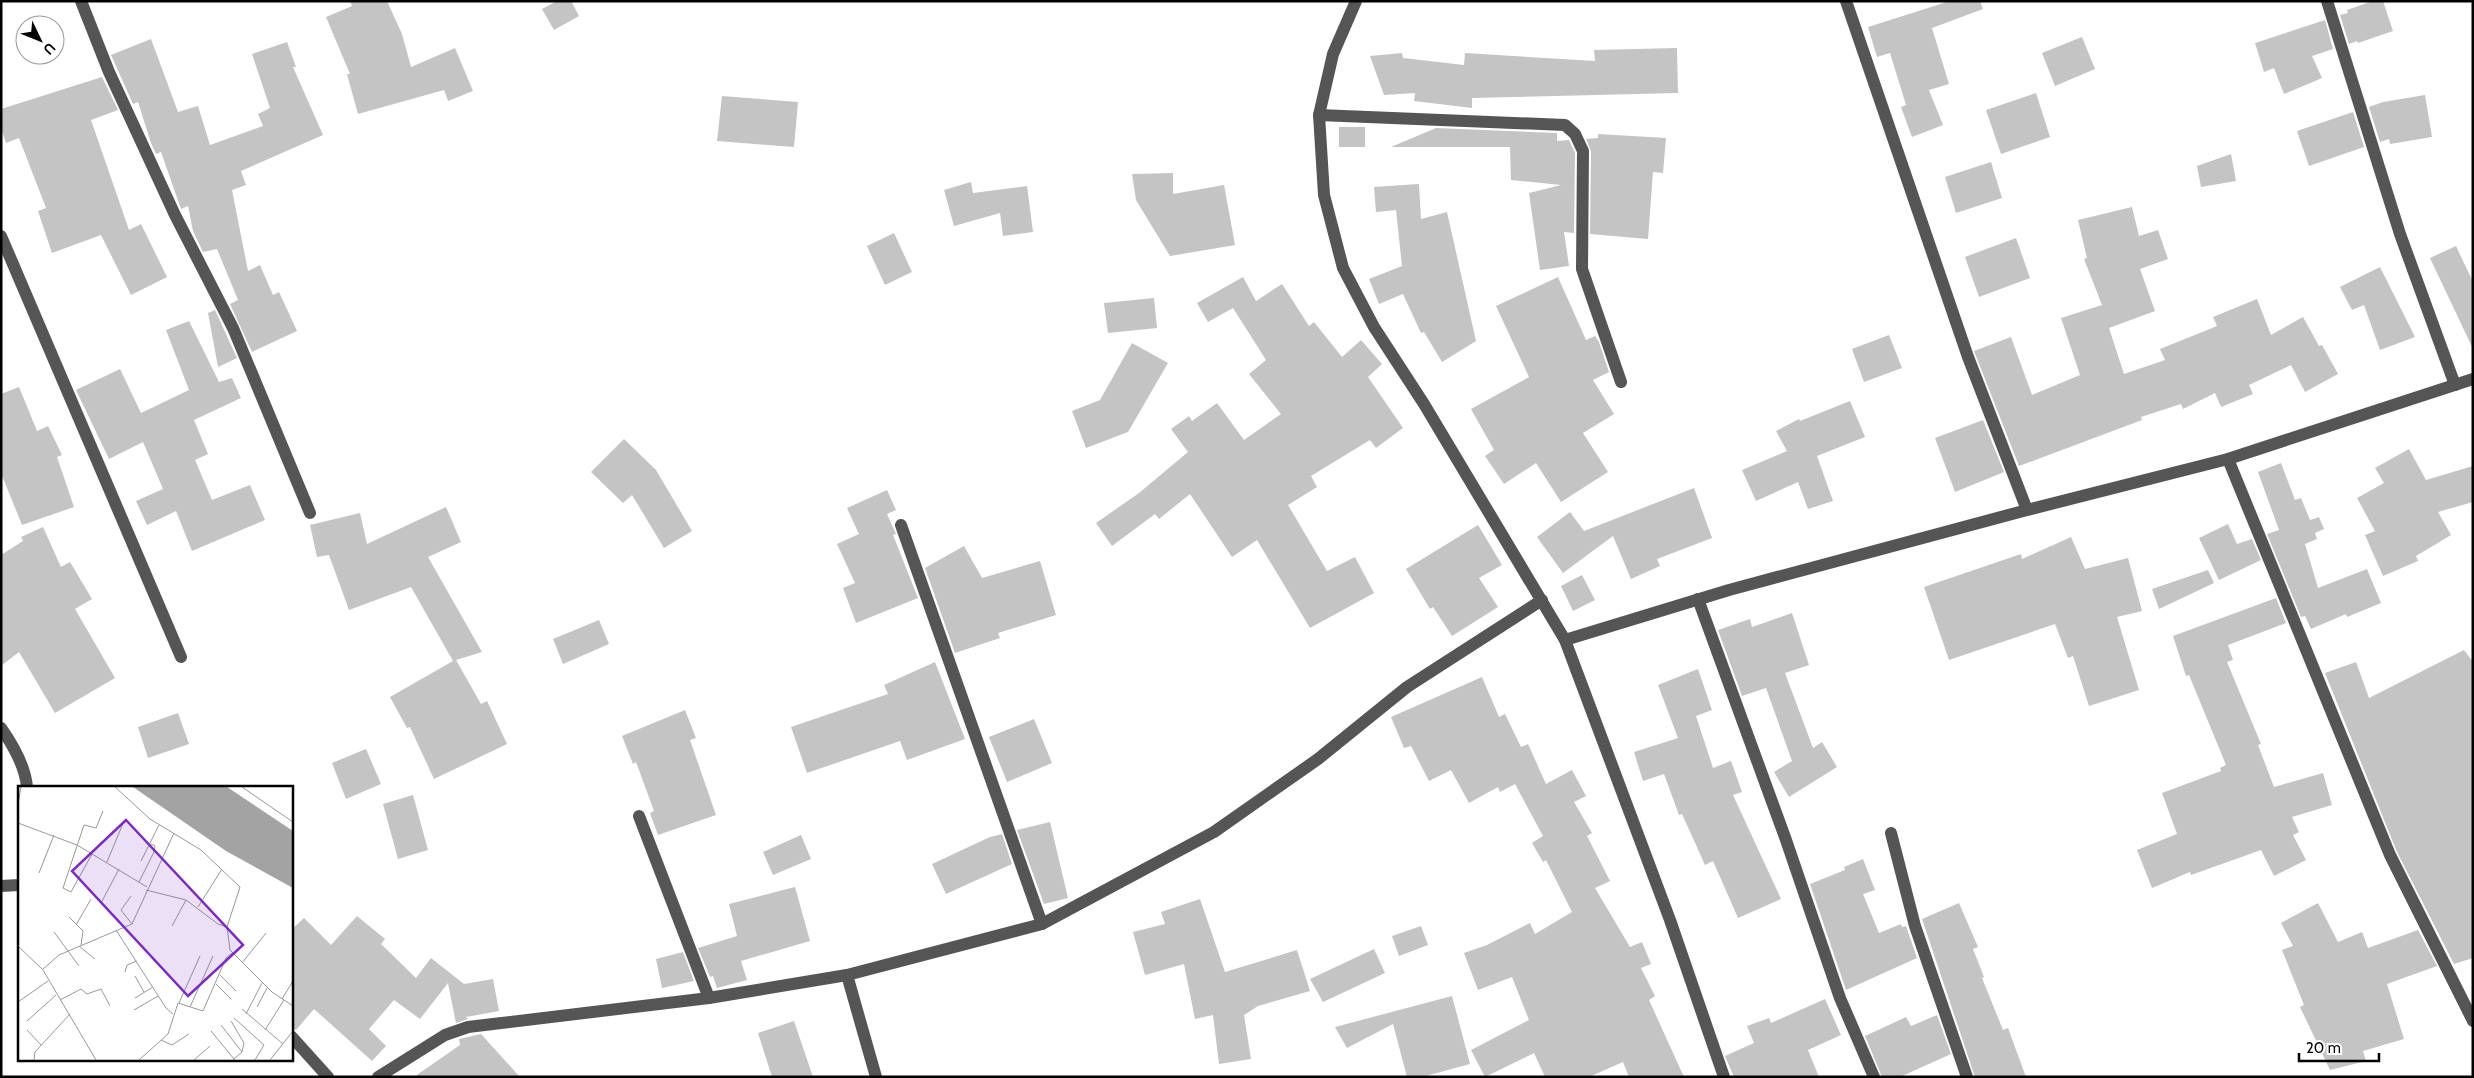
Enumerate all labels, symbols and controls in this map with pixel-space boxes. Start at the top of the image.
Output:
north arrow [15,15,65,65]
text: U [39,39,60,59]
inset map [18,786,292,1060]
scale bar [2299,1030,2379,1062]
text: 20 m [2306,1039,2341,1057]

